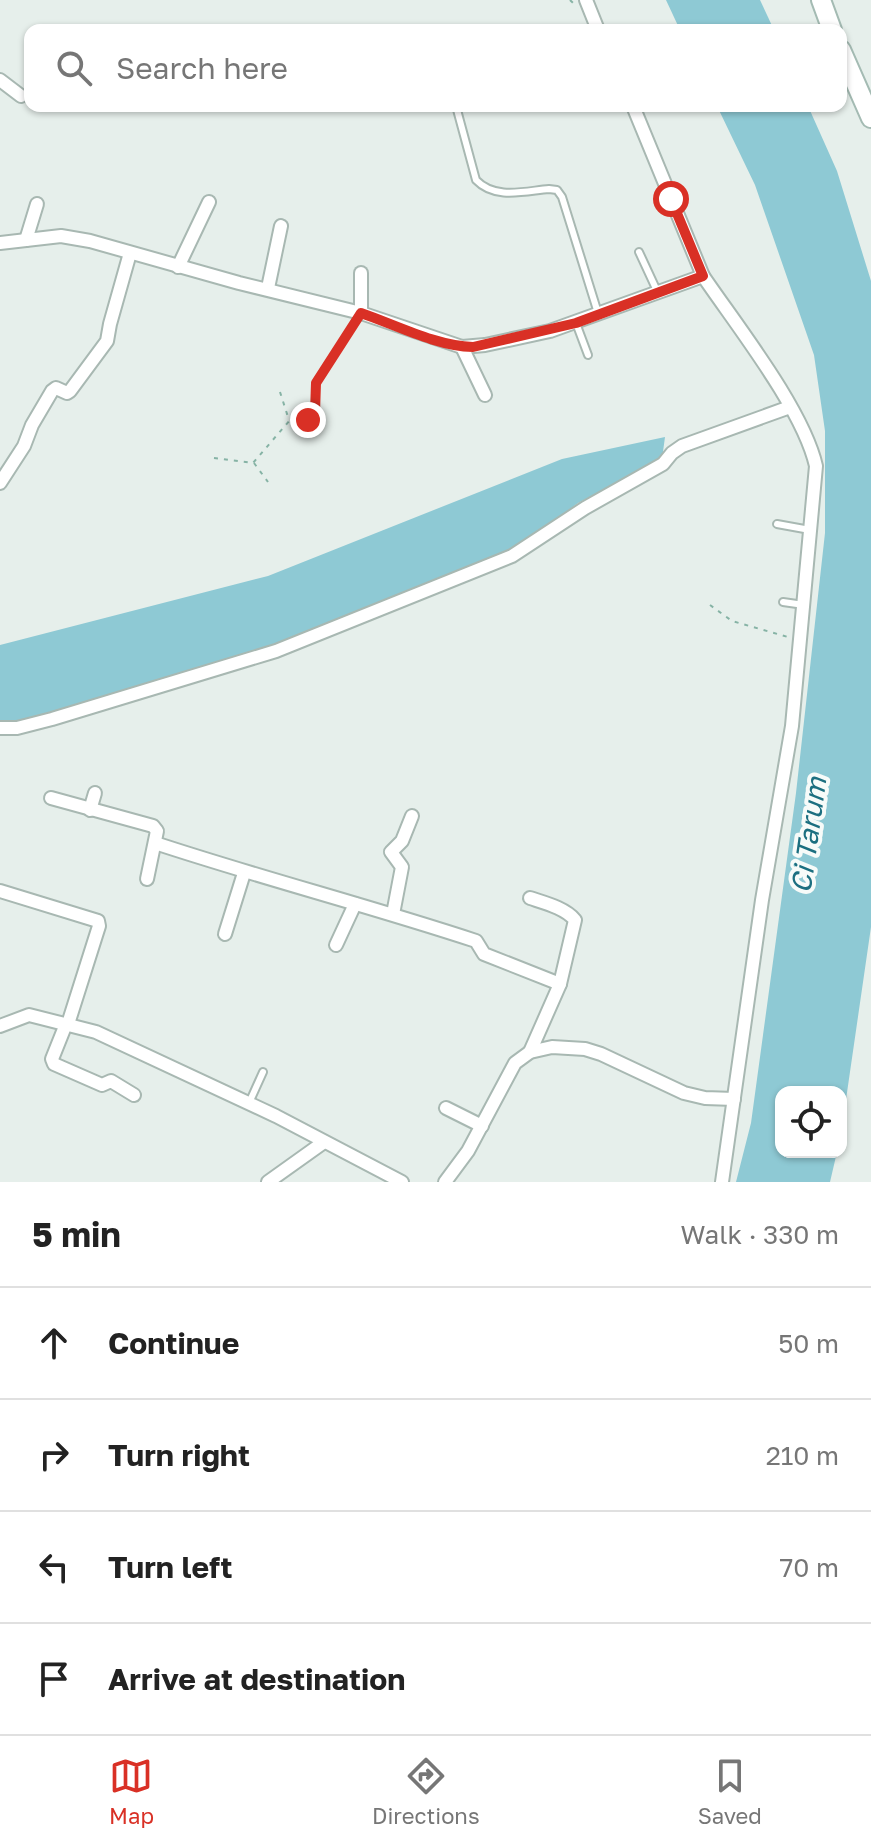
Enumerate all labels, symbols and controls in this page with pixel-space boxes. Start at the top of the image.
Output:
search box [24,24,847,112]
icon: search [52,46,96,90]
text: Search here [116,50,288,86]
route start [653,181,689,217]
route end [290,402,326,438]
water label: Ci Tarum [784,774,833,895]
map controls [775,1086,847,1158]
button: locate [775,1086,847,1158]
text: 5 min [32,1214,121,1254]
text: Walk · 330 m [681,1219,839,1250]
icon: ahead [32,1321,76,1365]
text: Continue [108,1325,239,1361]
text: 50 m [778,1328,839,1359]
icon: right [32,1433,76,1477]
text: Turn right [108,1437,250,1473]
text: 210 m [766,1440,839,1471]
icon: left [32,1545,76,1589]
text: Turn left [108,1549,233,1585]
text: 70 m [780,1552,839,1583]
icon: arrive [32,1657,76,1701]
text: Arrive at destination [108,1661,405,1697]
tab: Map [109,1754,154,1829]
tab: Directions [372,1754,480,1829]
tab: Saved [698,1754,762,1829]

